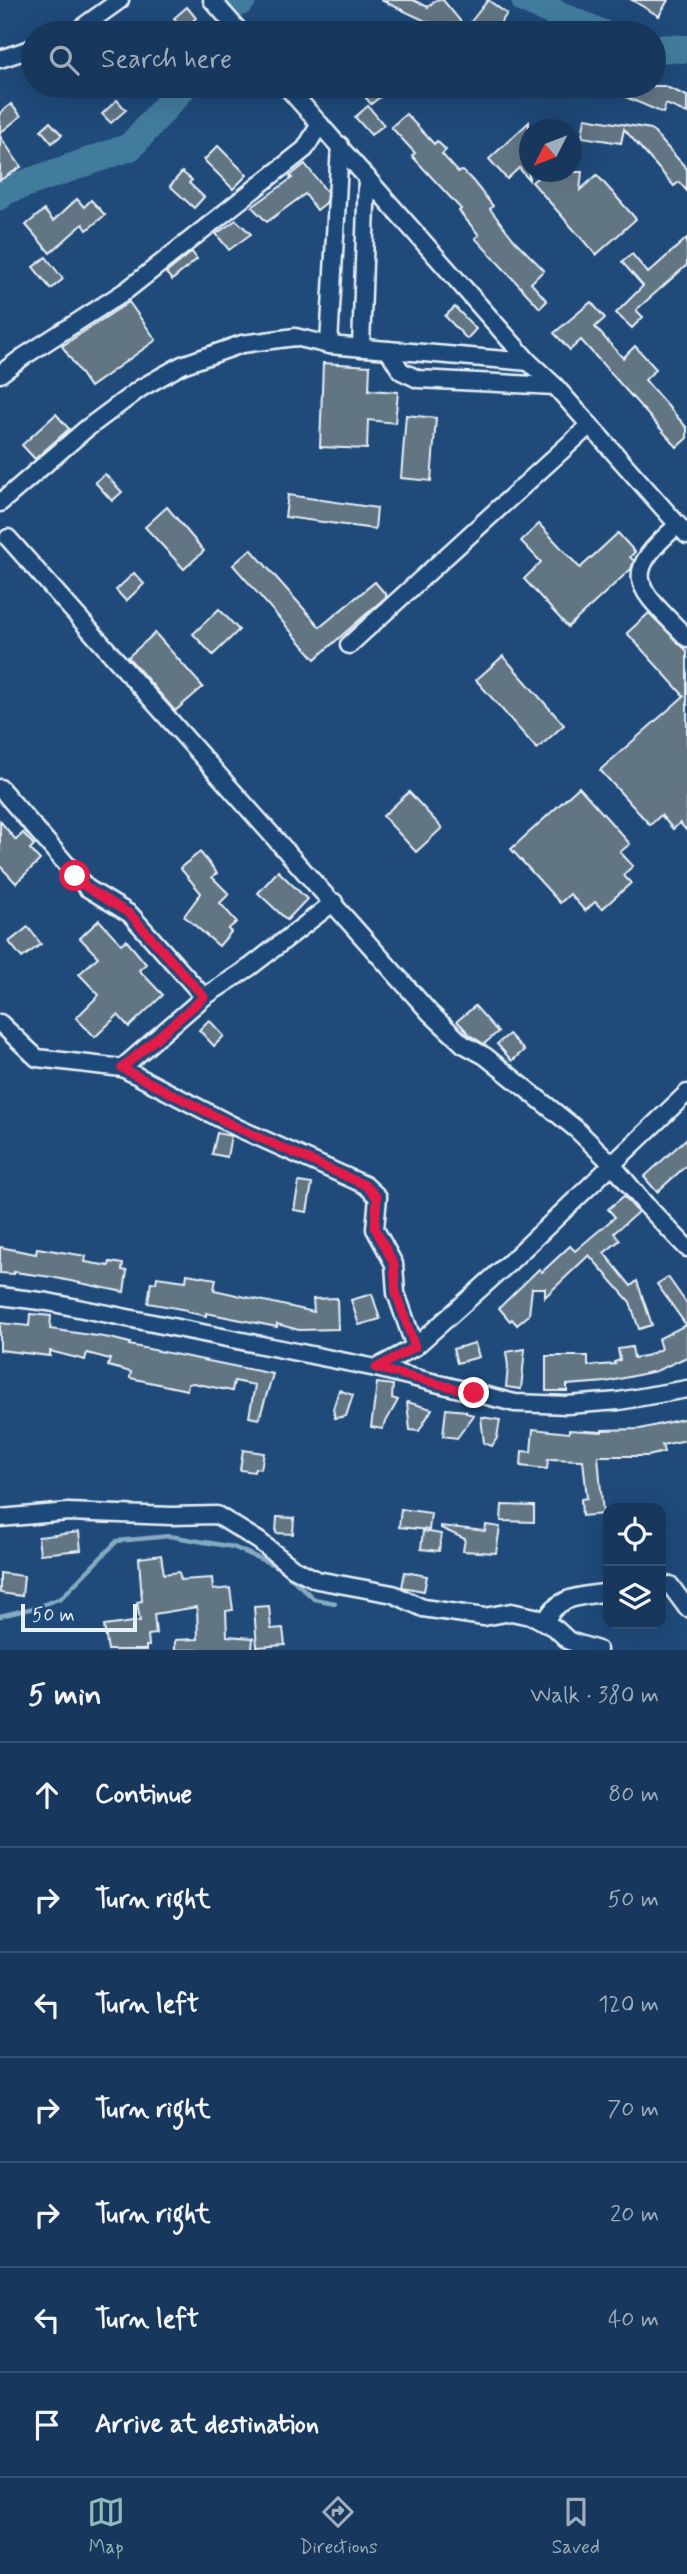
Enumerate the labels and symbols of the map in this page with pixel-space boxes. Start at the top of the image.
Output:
north arrow [519,119,582,182]
route start [59,860,90,891]
route end [458,1377,489,1408]
scale bar [21,1601,136,1633]

